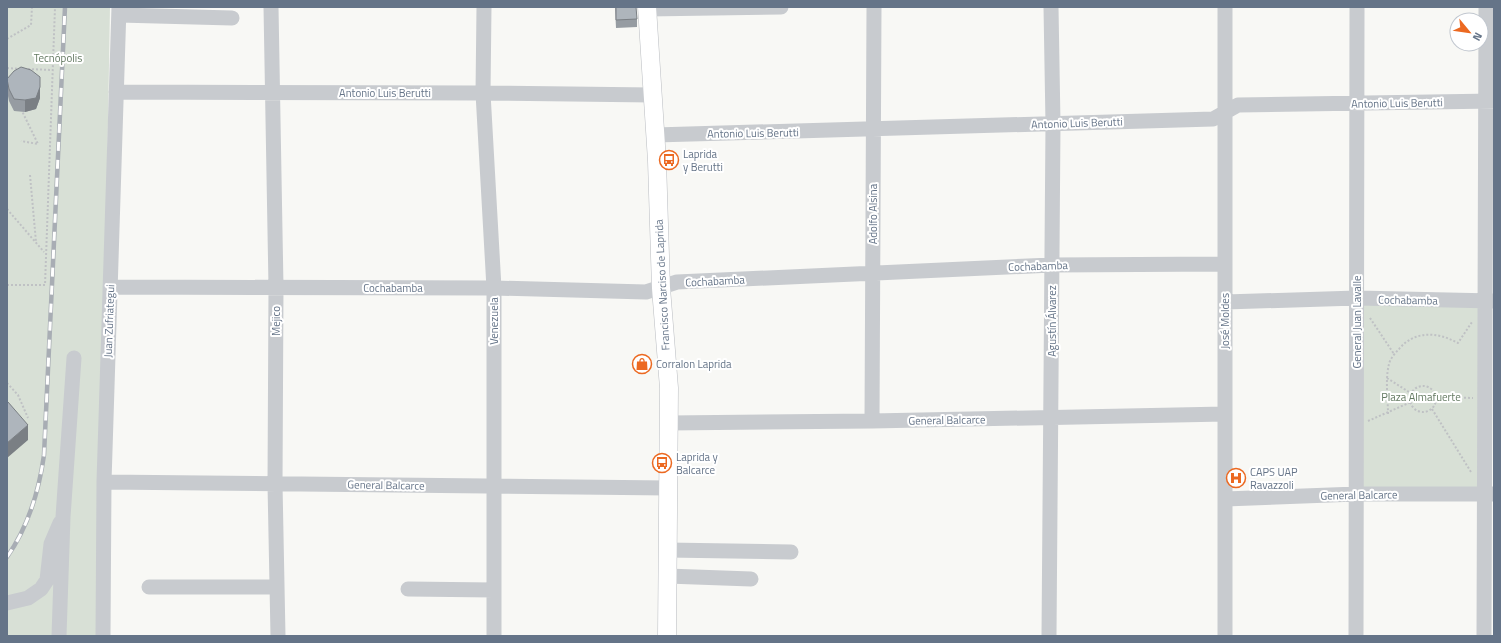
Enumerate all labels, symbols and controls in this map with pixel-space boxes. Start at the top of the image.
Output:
north arrow [1449,12,1489,52]
text: N [1469,30,1487,44]
park label: Tecnópolis [34,50,82,66]
street label: Antonio Luis Berutti [339,85,431,101]
street label: Antonio Luis Berutti [1351,94,1443,112]
street label: Antonio Luis Berutti [1031,113,1123,133]
street label: Antonio Luis Berutti [707,124,799,142]
place label: Laprida y Berutti [683,146,723,175]
bus stop icon: Laprida y Berutti [658,149,680,171]
street label: Adolfo Alsina [865,183,881,244]
street label: Francisco Narciso de Laprida [651,219,673,351]
street label: Cochabamba [1008,257,1069,275]
street label: Cochabamba [685,271,746,291]
street label: General Juan Lavalle [1349,275,1365,369]
street label: Cochabamba [363,280,423,296]
street label: Juan Zufriategui [100,284,118,358]
street label: Agustín Álvarez [1044,285,1060,357]
street label: Cochabamba [1378,291,1438,309]
street label: José Moldes [1217,293,1233,349]
street label: Venezuela [486,297,502,345]
street label: Mejico [268,306,284,336]
shop icon: Corralon Laprida [631,353,653,375]
place label: Corralon Laprida [656,356,732,372]
park label: Plaza Almafuerte [1381,389,1461,405]
street label: General Balcarce [908,411,986,429]
place label: Laprida y Balcarce [676,449,719,478]
bus stop icon: Laprida y Balcarce [651,452,673,474]
place label: CAPS UAP Ravazzoli [1250,464,1298,493]
hospital icon: CAPS UAP Ravazzoli [1225,467,1247,489]
street label: General Balcarce [347,476,425,494]
street label: General Balcarce [1320,486,1398,504]

